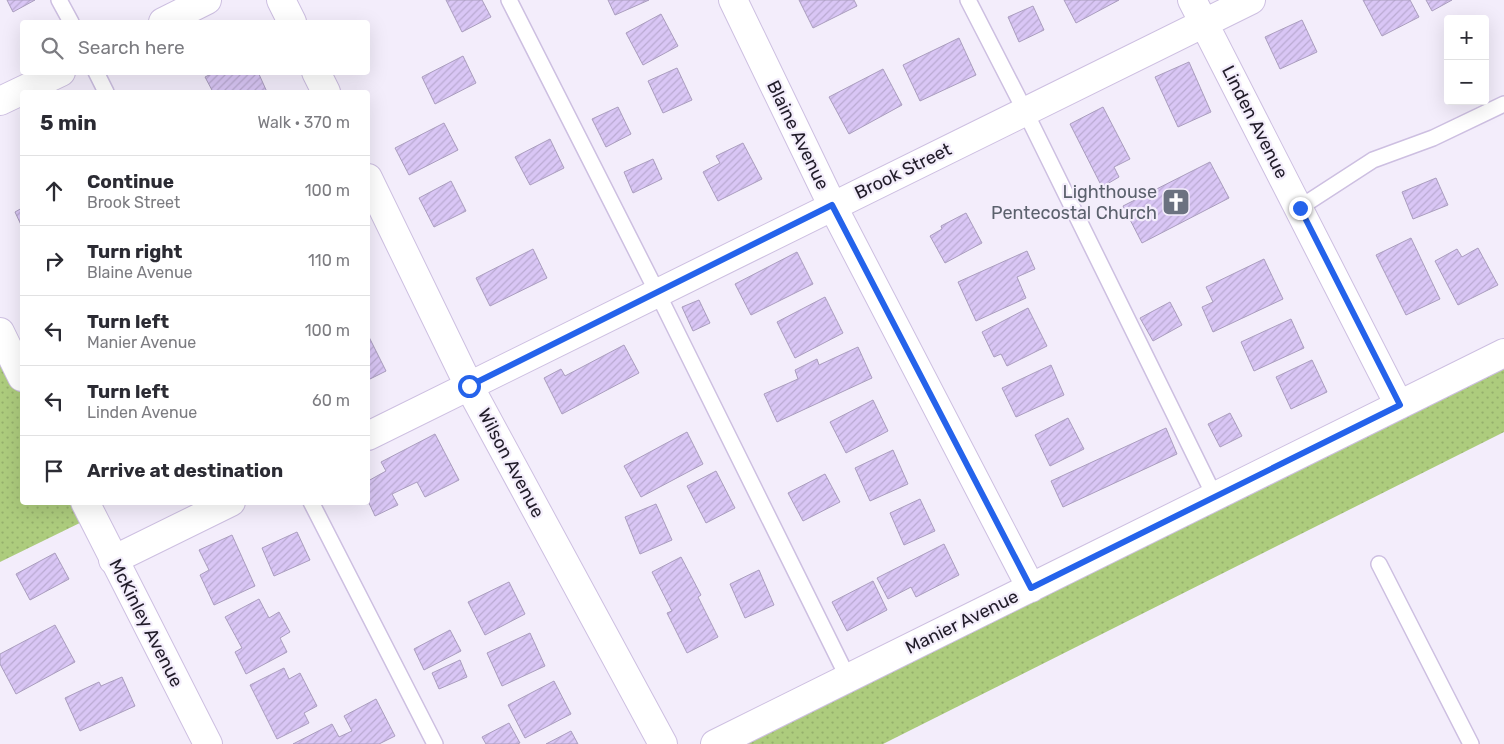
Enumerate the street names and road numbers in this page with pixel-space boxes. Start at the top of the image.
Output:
street label: Linden Avenue [1217,62,1293,182]
street label: Blaine Avenue [762,77,834,193]
street label: Brook Street [851,138,955,204]
street label: Wilson Avenue [473,405,549,521]
street label: McKinley Avenue [104,555,188,691]
street label: Manier Avenue [902,585,1022,659]

